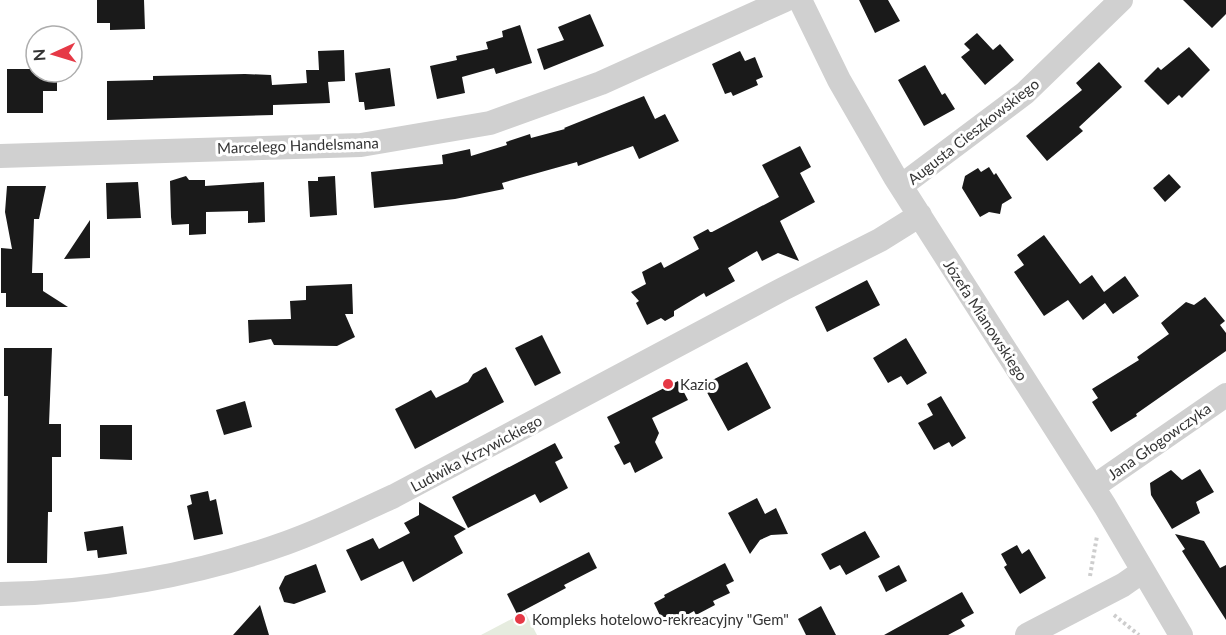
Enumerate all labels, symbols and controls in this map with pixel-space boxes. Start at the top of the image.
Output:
north arrow [24,24,84,84]
text: N [29,48,48,62]
street label: Augusta Cieszkowskiego [904,74,1042,188]
street label: Marcelego Handelsmana [217,133,379,157]
street label: Józefa Mianowskiego [940,256,1032,384]
place label: Kazio [680,375,716,393]
marker: Kazio [661,377,675,391]
street label: Jana Głogowczyka [1104,399,1214,483]
street label: Ludwika Krzywickiego [407,411,545,495]
place label: Kompleks hotelowo-rekreacyjny "Gem" [532,610,789,628]
marker: Kompleks hotelowo-rekreacyjny "Gem" [513,612,527,626]

